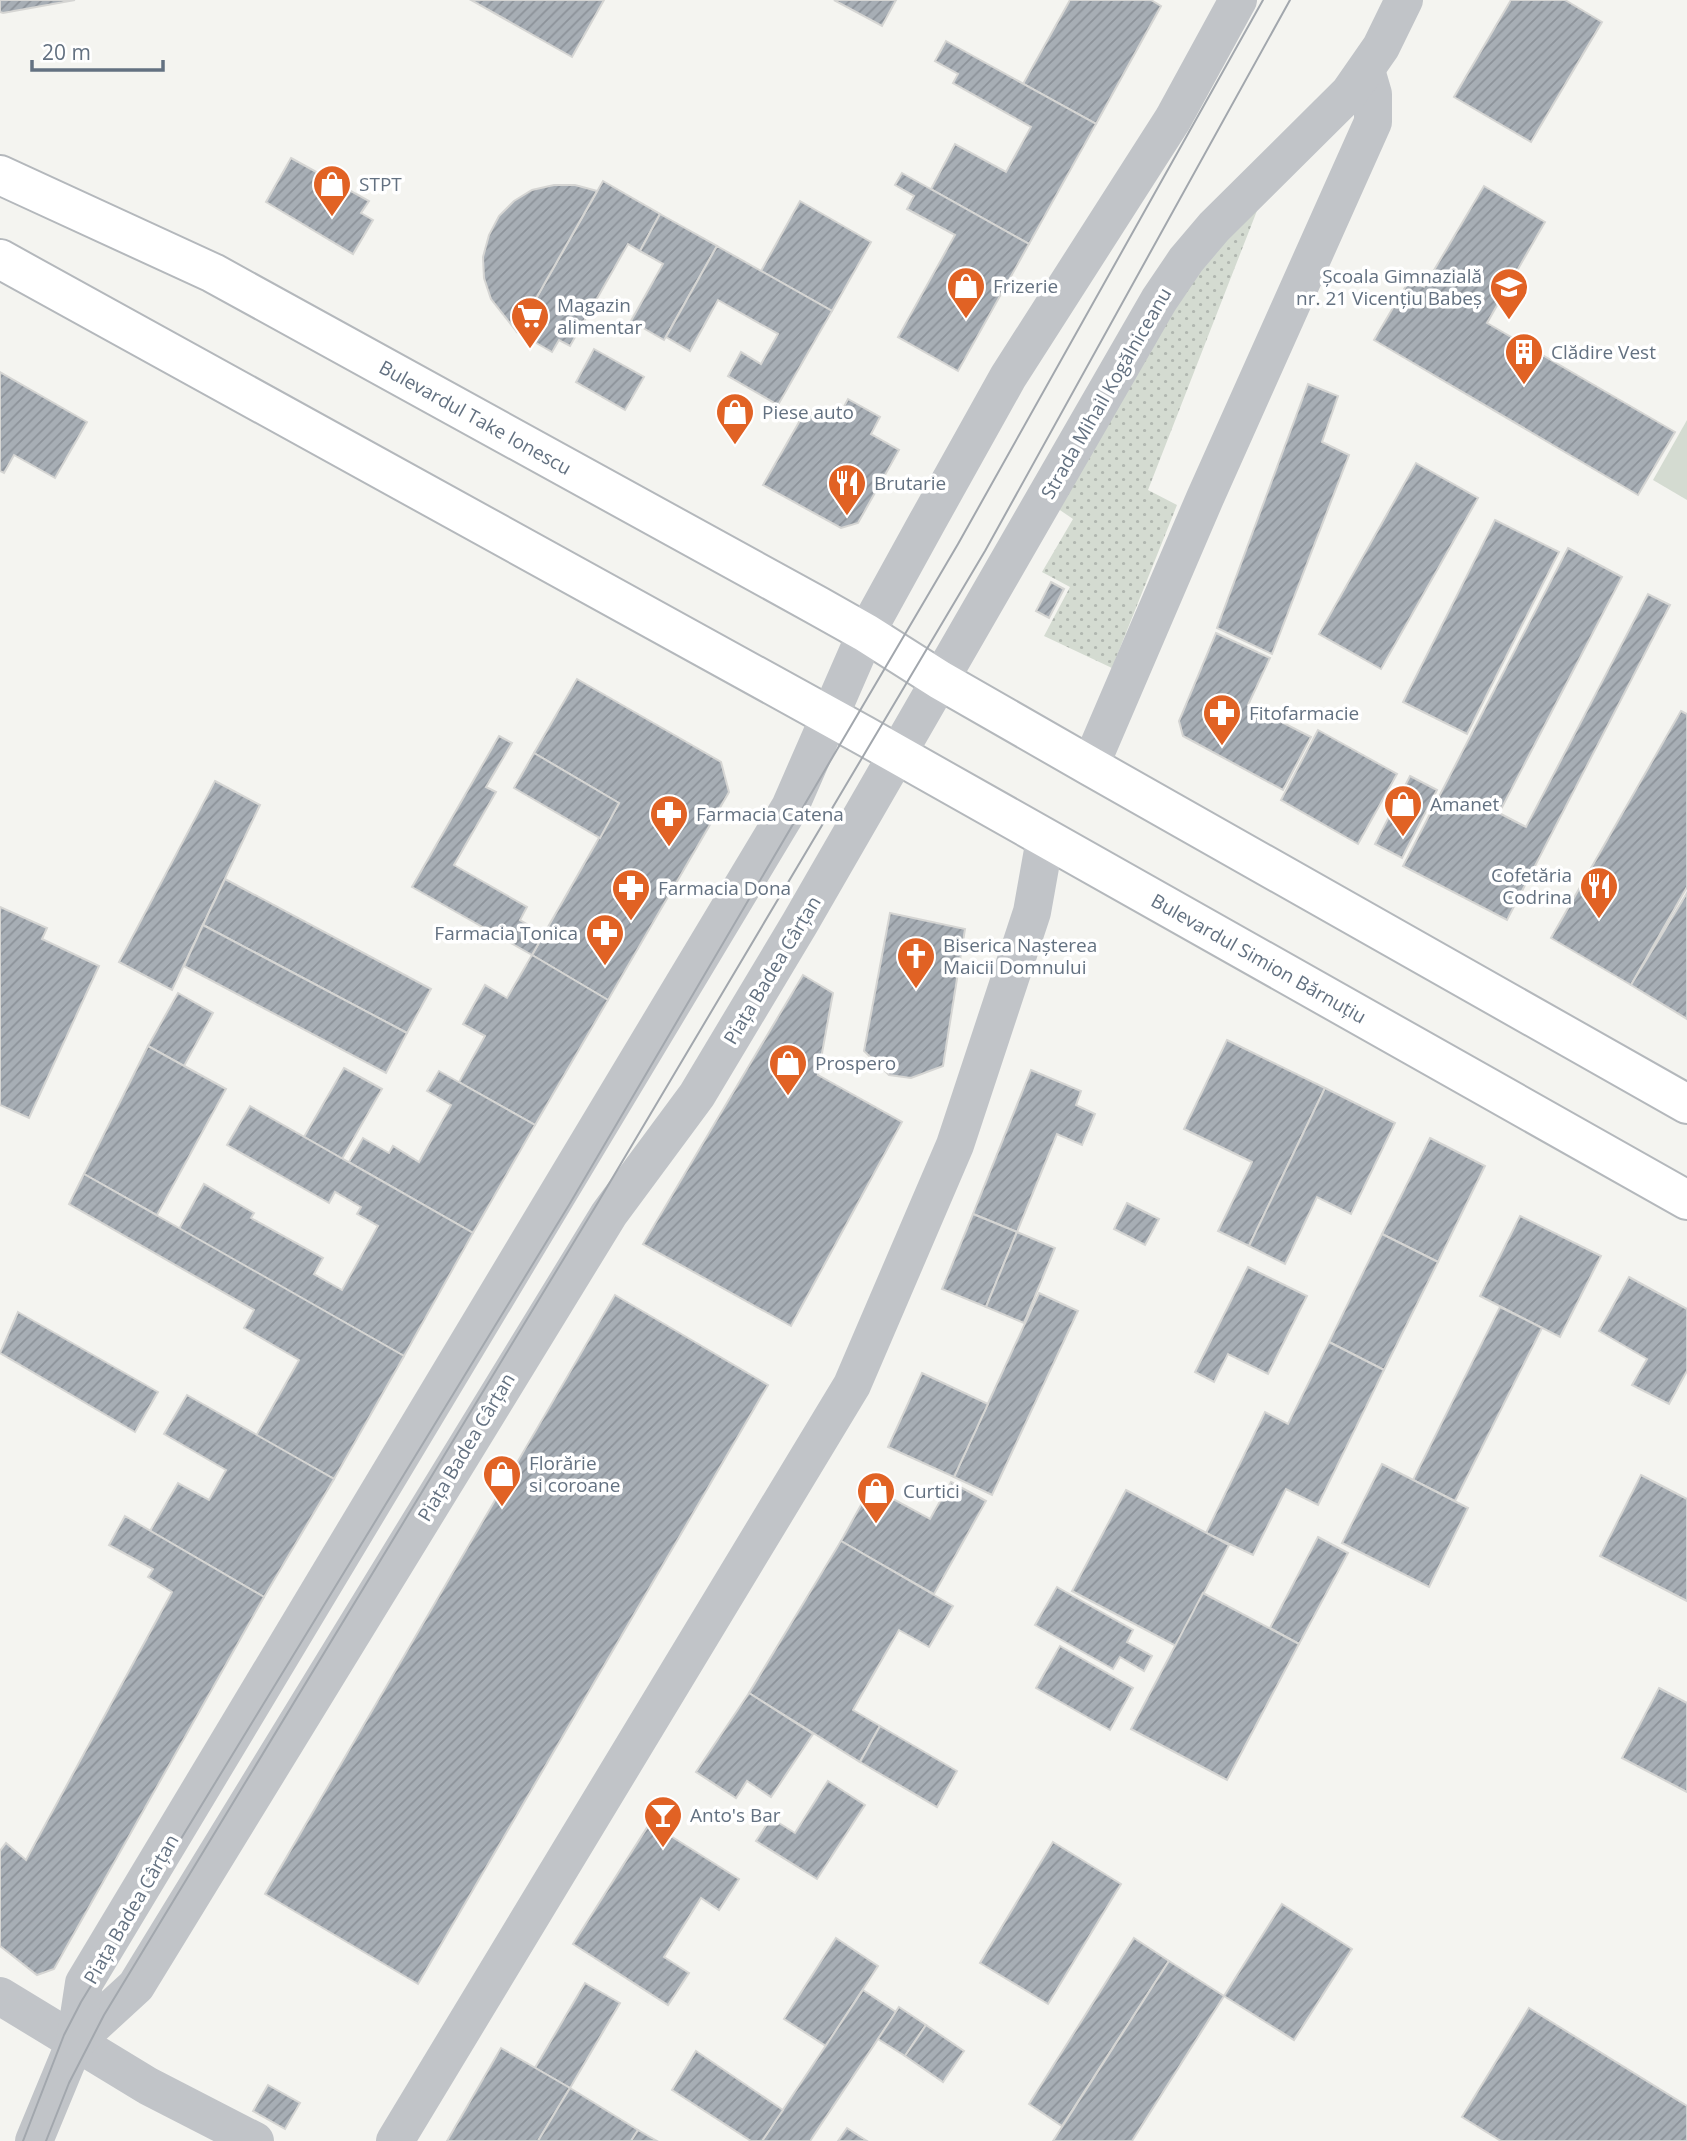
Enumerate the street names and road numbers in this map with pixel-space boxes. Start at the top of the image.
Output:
street label: Strada Mihail Kogălniceanu [1035,283,1177,503]
street label: Bulevardul Take Ionescu [375,354,576,481]
street label: Bulevardul Simion Bărnuțiu [1147,887,1371,1029]
street label: Piața Badea Cârțan [717,891,827,1049]
street label: Piața Badea Cârțan [411,1368,521,1526]
street label: Piața Badea Cârțan [78,1829,184,1989]

